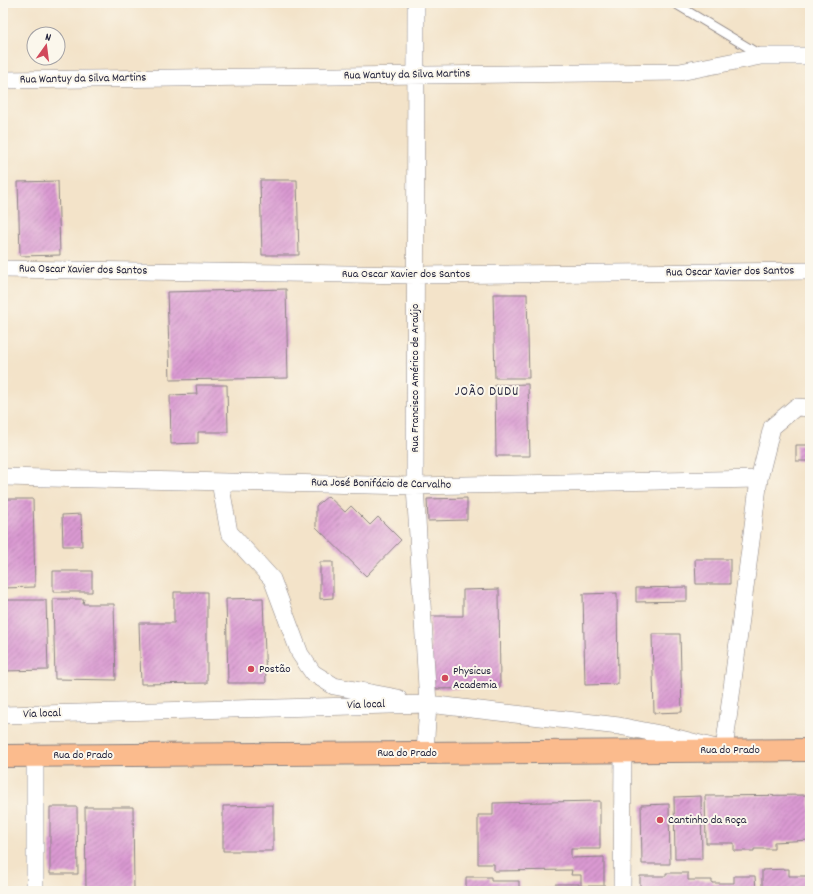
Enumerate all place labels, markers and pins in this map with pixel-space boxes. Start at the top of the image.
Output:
place label: Postão [259,661,291,678]
place label: Physicus Academia [453,663,497,694]
marker: Postão [246,664,256,674]
marker: Physicus Academia [440,673,450,683]
place label: Cantinho da Roça [668,812,747,829]
marker: Cantinho da Roça [655,815,665,825]

